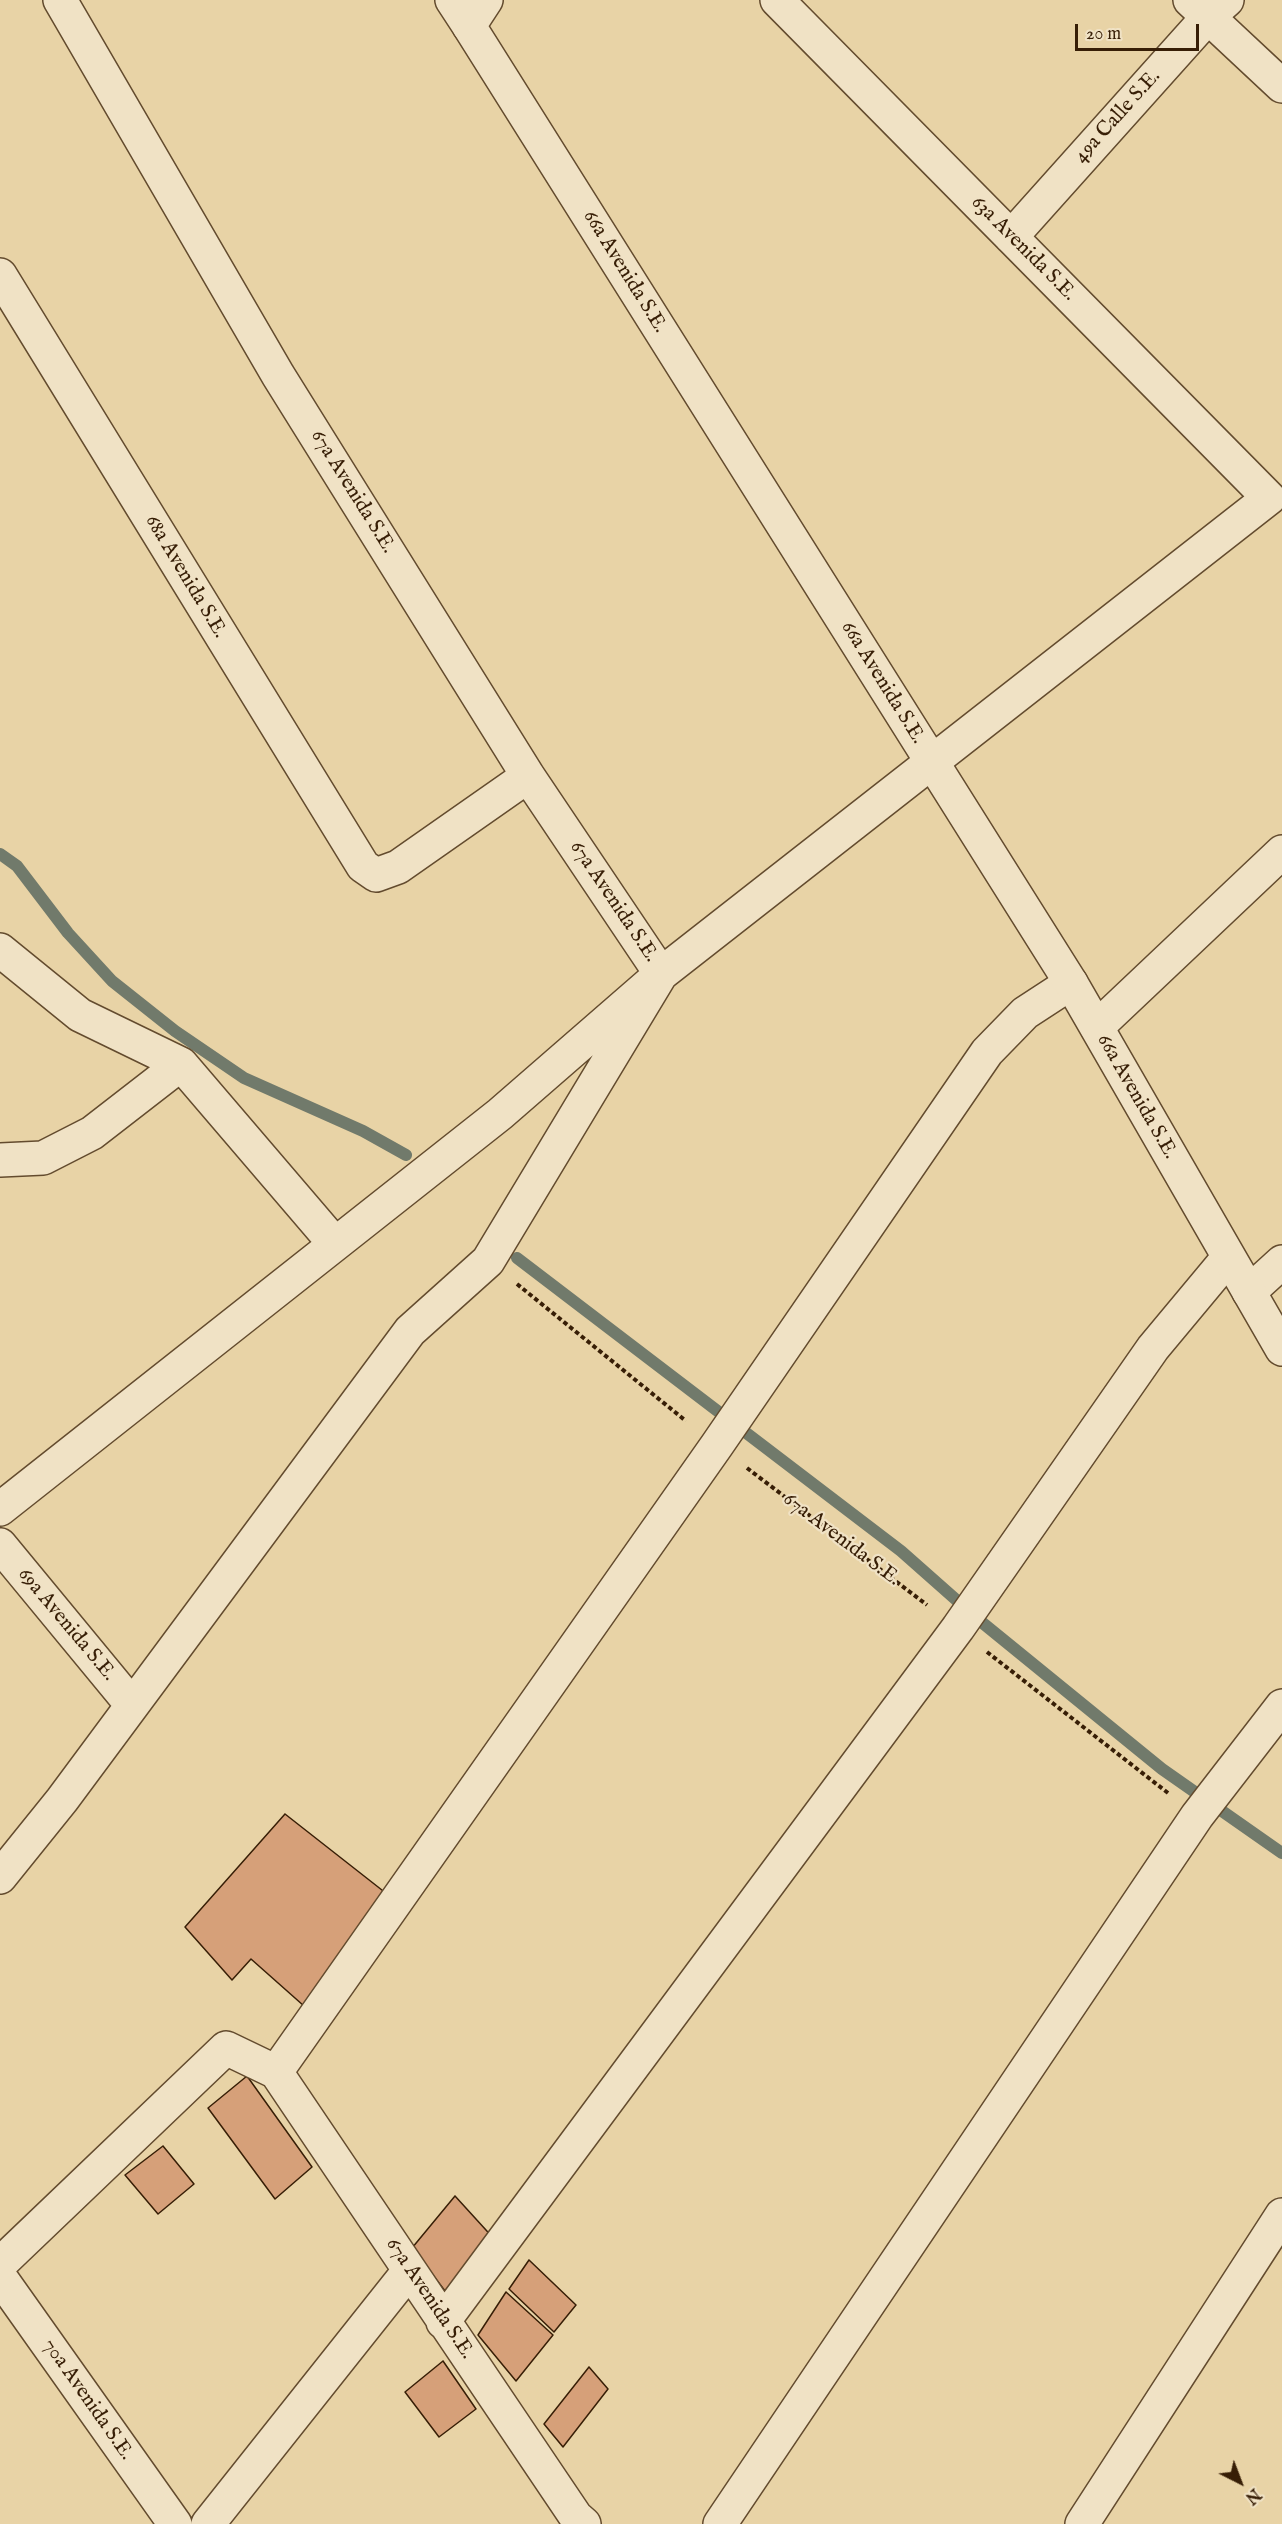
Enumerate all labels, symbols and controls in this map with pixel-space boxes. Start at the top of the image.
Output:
scale bar [1078,12,1202,50]
text: 20 m [1086,23,1121,46]
street label: 49a Calle S.E. [1069,65,1167,169]
street label: 63a Avenida S.E. [965,191,1081,307]
street label: 66a Avenida S.E. [576,206,672,338]
street label: 67a Avenida S.E. [304,426,400,558]
street label: 68a Avenida S.E. [138,511,232,643]
street label: 66a Avenida S.E. [834,617,930,749]
street label: 67a Avenida S.E. [563,837,663,967]
street label: 66a Avenida S.E. [1090,1030,1182,1164]
street label: 67a Avenida S.E. [777,1488,905,1592]
street label: 69a Avenida S.E. [11,1563,121,1687]
street label: 67a Avenida S.E. [379,2234,479,2364]
street label: 70a Avenida S.E. [36,2334,138,2466]
north arrow [1210,2452,1270,2512]
text: N [1240,2483,1264,2507]

